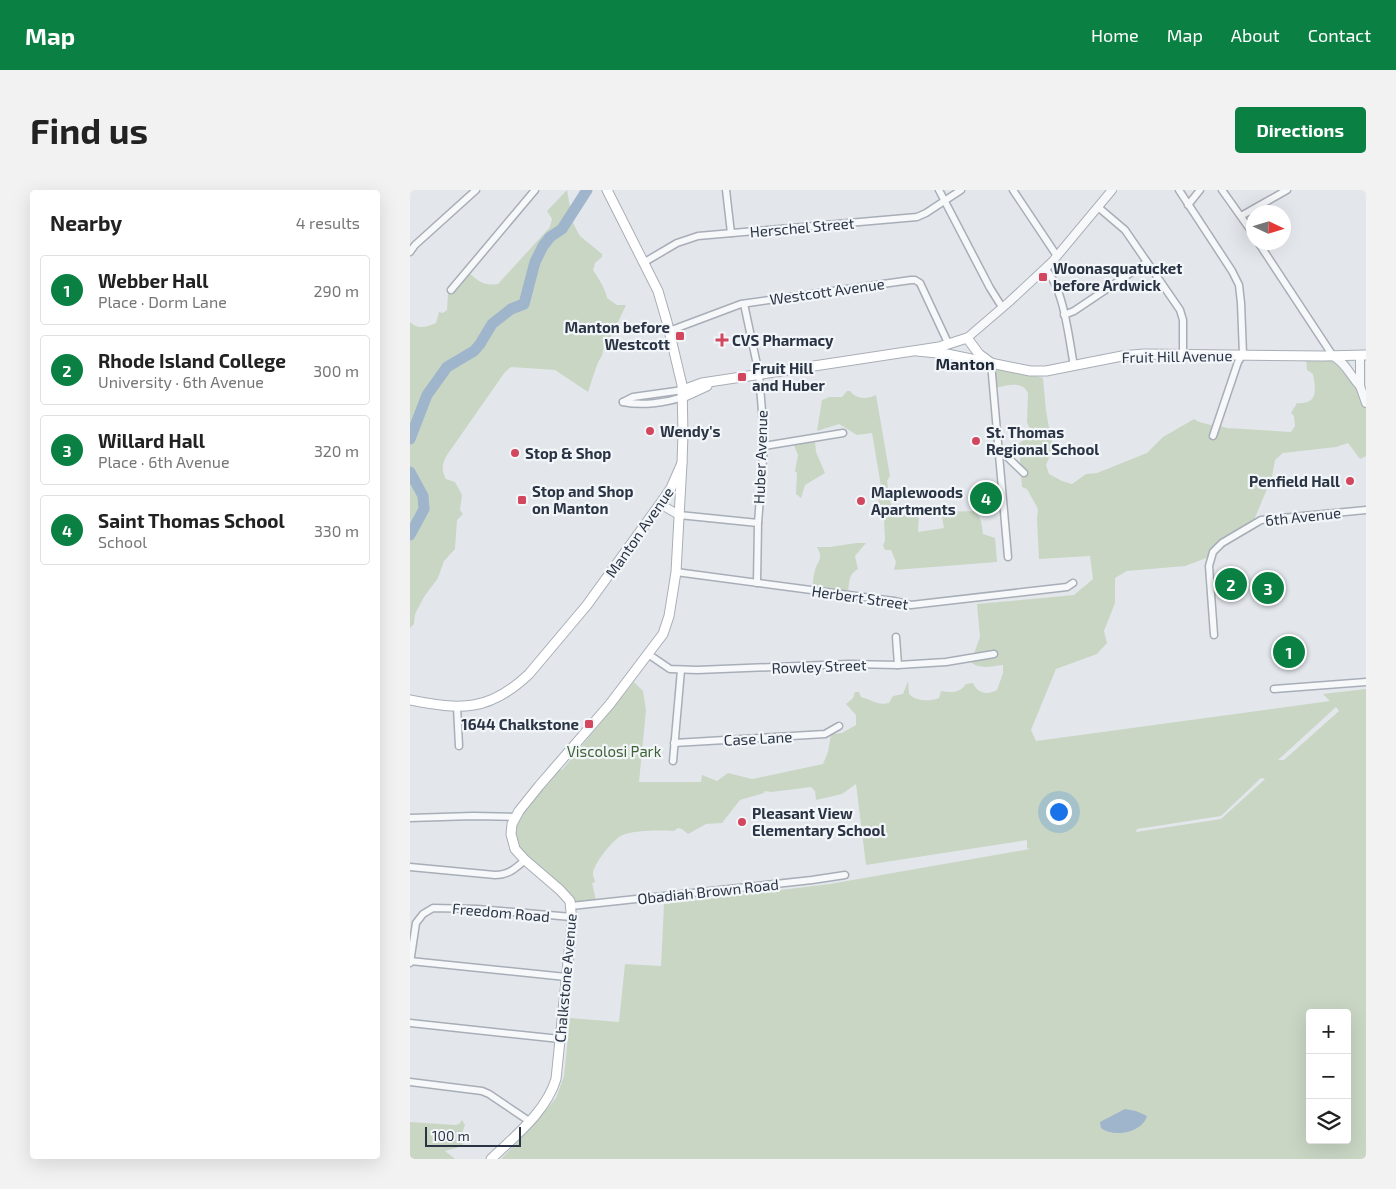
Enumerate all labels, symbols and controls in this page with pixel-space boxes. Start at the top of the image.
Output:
text: Map [25,21,75,50]
text: Home [1091,24,1139,46]
text: Map [1167,24,1203,46]
text: About [1231,24,1280,46]
text: Contact [1308,24,1371,46]
button: Directions [1235,107,1366,153]
text: Find us [30,109,148,151]
north arrow [1246,205,1291,250]
text: Nearby [50,210,122,235]
text: 4 results [296,213,360,232]
street label: Herschel Street [749,213,855,241]
place label: Woonasquatucket before Ardwick [1053,259,1182,294]
text: Webber Hall [98,269,209,292]
marker: Woonasquatucket before Ardwick [1037,271,1049,283]
street label: Westcott Avenue [768,274,886,308]
text: 1 [64,281,70,300]
text: 290 m [314,281,359,300]
text: Place · Dorm Lane [98,292,227,311]
place label: Manton before Westcott [565,318,670,353]
marker: Manton before Westcott [674,330,686,342]
place label: CVS Pharmacy [732,331,834,350]
marker: CVS Pharmacy [716,334,728,346]
street label: Fruit Hill Avenue [1121,346,1233,366]
text: Rhode Island College [98,349,286,372]
district label: Manton [936,354,995,373]
place label: Fruit Hill and Huber [752,359,825,394]
text: 2 [62,361,72,380]
text: 300 m [313,361,359,380]
marker: Fruit Hill and Huber [736,371,748,383]
text: University · 6th Avenue [98,372,264,391]
street label: Huber Avenue [749,410,771,504]
place label: Wendy's [660,422,720,441]
place label: St. Thomas Regional School [986,423,1099,458]
marker: Wendy's [644,425,656,437]
text: Willard Hall [98,429,205,452]
marker: St. Thomas Regional School [970,435,982,447]
text: 3 [62,441,72,460]
text: 320 m [314,441,359,460]
place label: Stop & Shop [525,444,611,462]
marker: Stop & Shop [509,447,521,459]
text: Place · 6th Avenue [98,452,230,471]
place label: Penfield Hall [1249,472,1340,490]
marker: Penfield Hall [1344,475,1356,487]
pin: 4 [970,479,1002,517]
place label: Stop and Shop on Manton [532,482,633,517]
street label: Manton Avenue [601,483,677,581]
place label: Maplewoods Apartments [871,483,963,518]
marker: Stop and Shop on Manton [516,494,528,506]
marker: Maplewoods Apartments [855,495,867,507]
street label: 6th Avenue [1264,503,1342,529]
text: Saint Thomas School [98,509,285,532]
text: 4 [62,521,72,540]
text: 330 m [314,521,359,540]
text: School [98,532,147,551]
pin: 2 [1215,565,1247,603]
pin: 3 [1252,569,1284,607]
street label: Herbert Street [810,581,910,613]
pin: 1 [1273,633,1305,671]
street label: Rowley Street [771,655,867,677]
place label: 1644 Chalkstone [461,715,579,733]
marker: 1644 Chalkstone [583,718,595,730]
street label: Case Lane [723,727,793,749]
park label: Viscolosi Park [567,742,662,760]
your location [1046,799,1072,825]
place label: Pleasant View Elementary School [752,804,885,840]
marker: Pleasant View Elementary School [736,816,748,828]
street label: Obadiah Brown Road [636,875,780,907]
street label: Freedom Road [451,899,551,925]
street label: Chalkstone Avenue [550,913,580,1043]
map controls [1306,1009,1351,1144]
button: + [1306,1009,1351,1054]
button: − [1306,1054,1351,1099]
button: layers [1306,1099,1351,1144]
scale bar [425,1124,521,1147]
text: 100 m [432,1127,470,1144]

